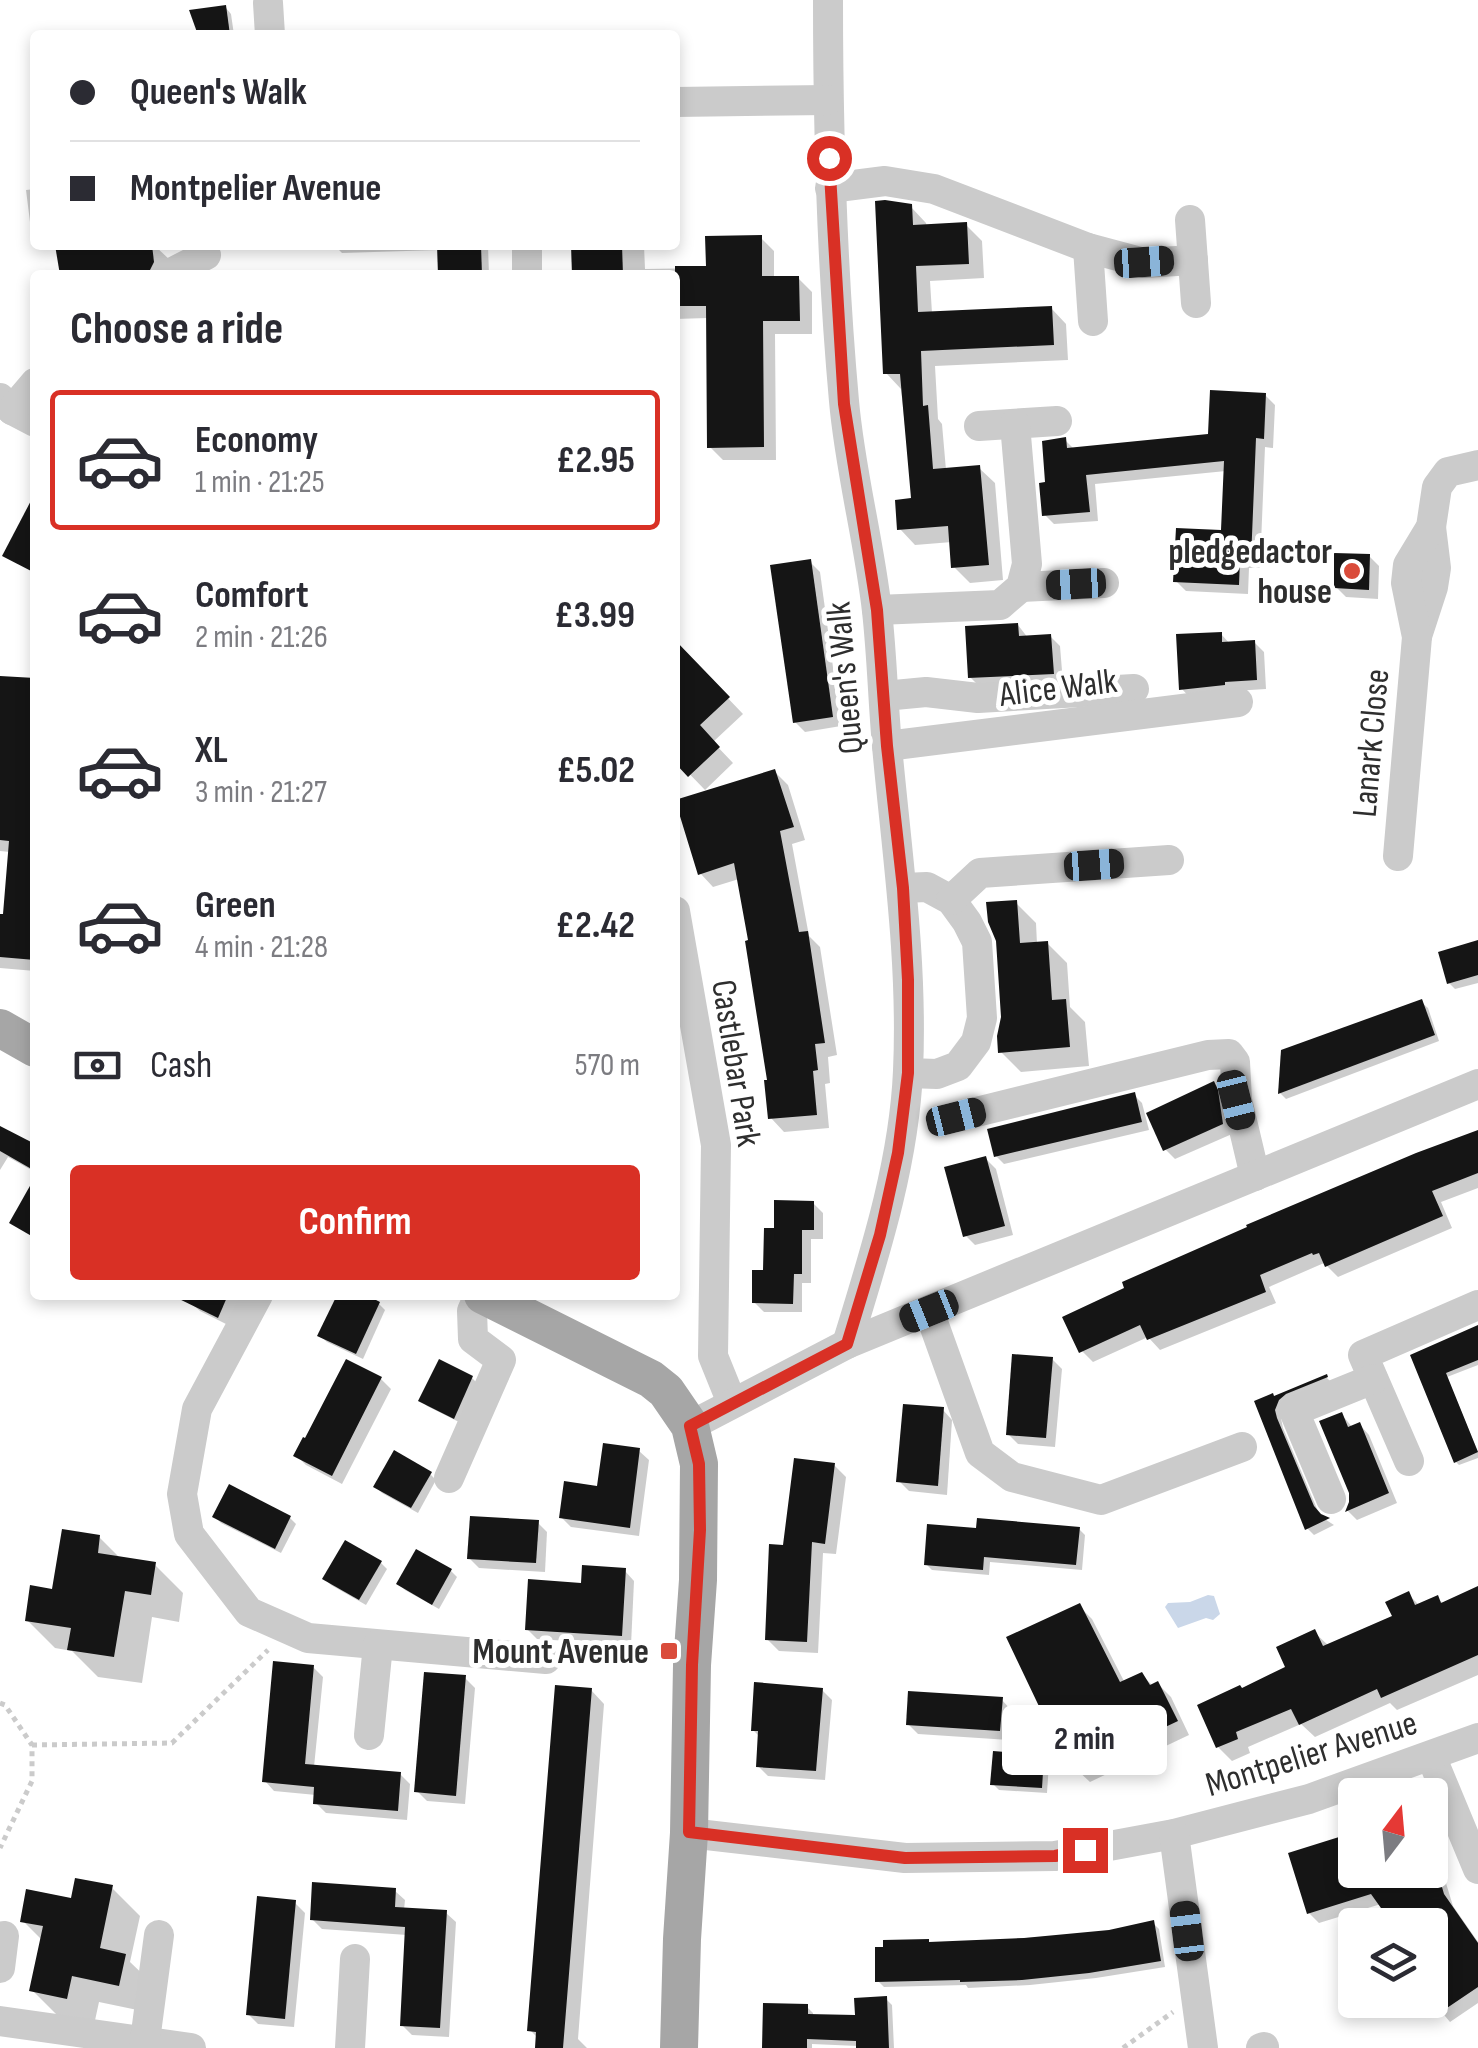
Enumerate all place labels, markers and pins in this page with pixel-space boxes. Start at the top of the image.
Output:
place label: pledgedactor house [1168,531,1332,614]
marker: pledgedactor house [1341,560,1363,582]
place label: Mount Avenue [473,1631,649,1674]
marker: Mount Avenue [658,1640,680,1662]

